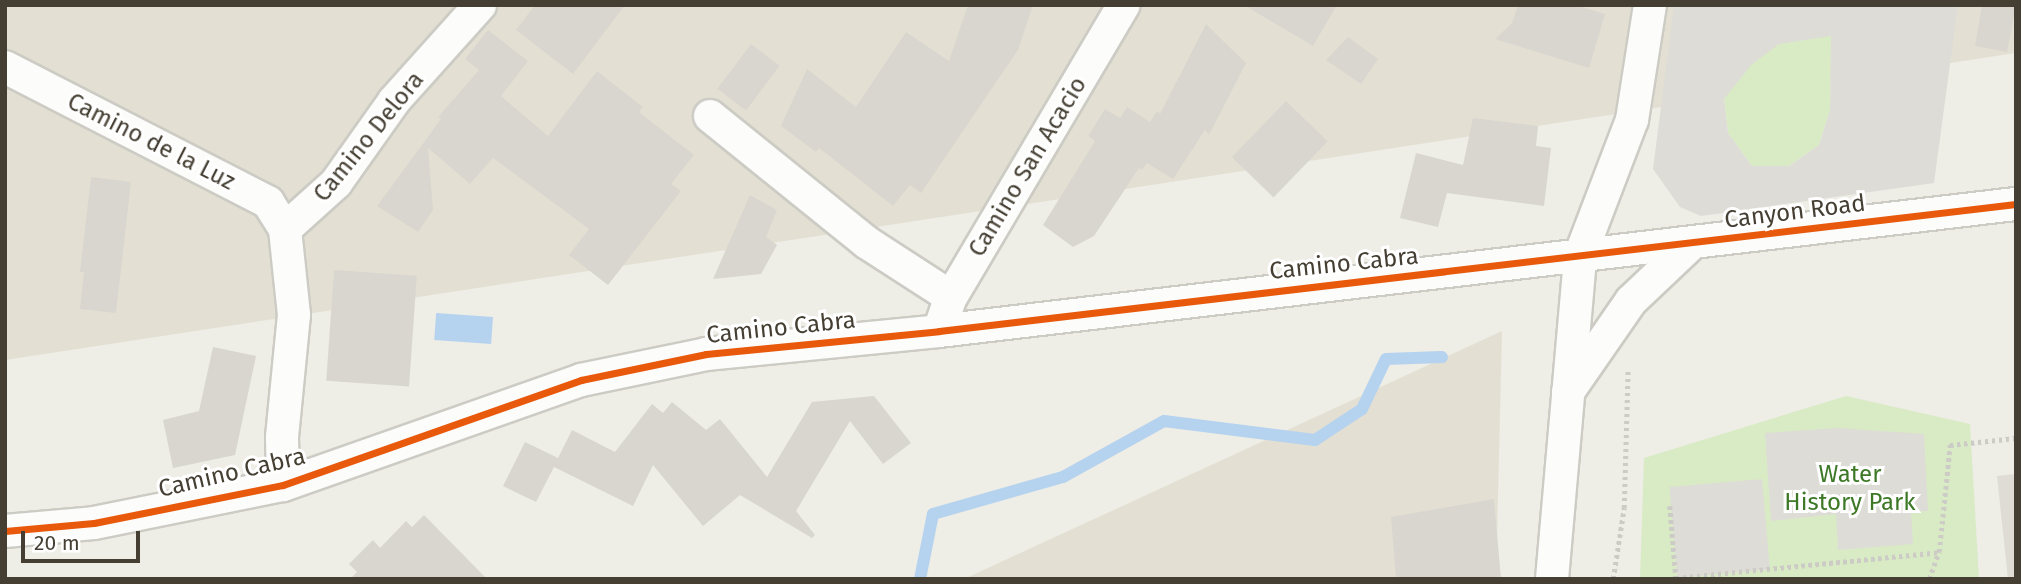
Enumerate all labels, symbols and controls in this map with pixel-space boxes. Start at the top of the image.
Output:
street label: Camino Delora [308,66,430,208]
street label: Camino San Acacio [963,72,1093,262]
street label: Camino de la Luz [62,87,240,197]
street label: Canyon Road [1723,189,1867,235]
street label: Camino Cabra [1268,242,1420,286]
street label: Camino Cabra [705,306,857,350]
street label: Camino Cabra [156,442,308,504]
park label: Water History Park [1784,461,1916,517]
scale bar [24,518,144,562]
text: 20 m [34,530,80,556]

